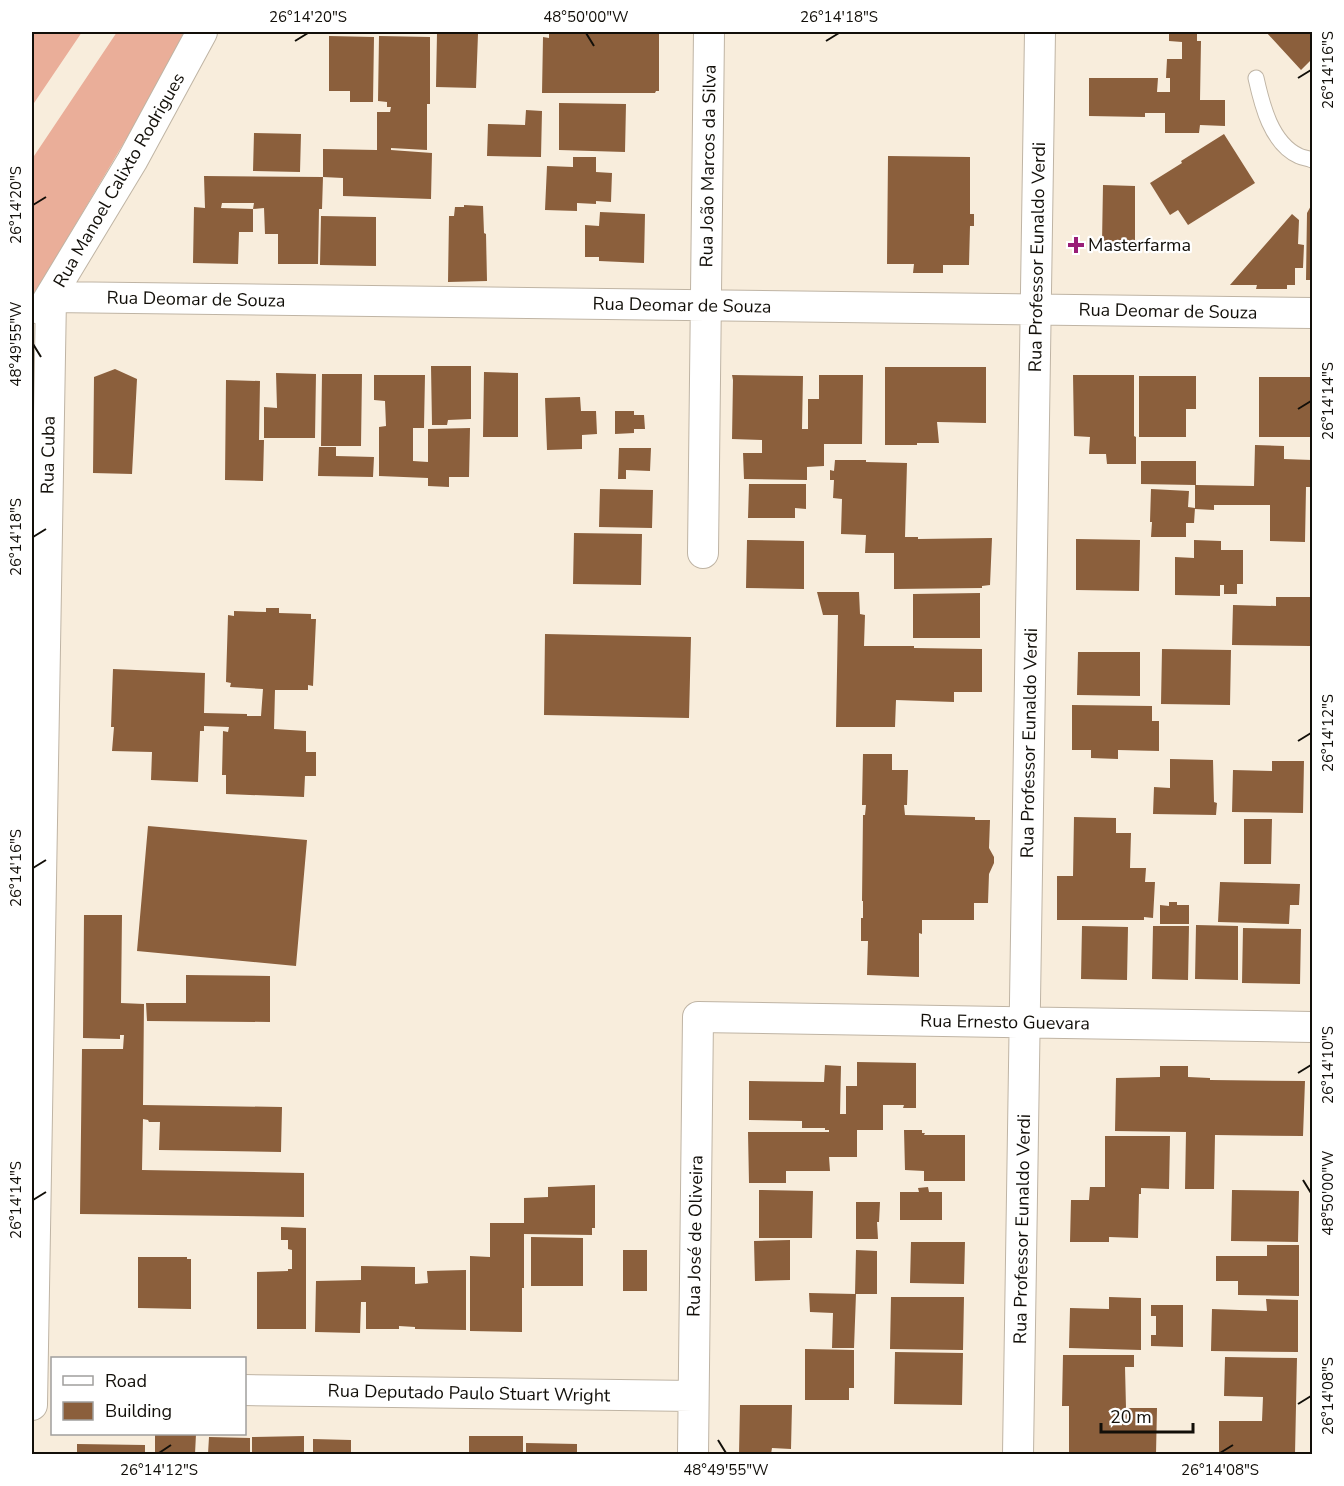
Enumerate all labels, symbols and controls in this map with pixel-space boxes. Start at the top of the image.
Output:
text: 26°14'20"S [269,7,347,27]
text: 48°50'00"W [543,7,629,27]
text: 26°14'18"S [800,7,878,27]
text: 26°14'16"S [1318,31,1338,109]
street label: Rua João Marcos da Silva [694,64,722,268]
street label: Rua Manoel Calixto Rodrigues [48,68,190,292]
street label: Rua Professor Eunaldo Verdi [1023,142,1051,372]
text: 26°14'20"S [6,166,26,244]
place label: Masterfarma [1088,233,1191,257]
marker: Masterfarma [1069,238,1083,252]
street label: Rua Deomar de Souza [106,285,286,313]
street label: Rua Deomar de Souza [592,291,772,319]
street label: Rua Deomar de Souza [1078,297,1258,325]
text: 48°49'55"W [6,301,26,387]
text: 26°14'14"S [1318,362,1338,440]
street label: Rua Cuba [35,416,61,494]
text: 26°14'18"S [6,498,26,576]
street label: Rua Professor Eunaldo Verdi [1015,628,1043,858]
text: 26°14'12"S [1318,694,1338,772]
text: 26°14'16"S [6,829,26,907]
street label: Rua Ernesto Guevara [920,1009,1090,1035]
text: 26°14'10"S [1318,1026,1338,1104]
street label: Rua Professor Eunaldo Verdi [1008,1114,1036,1344]
text: 48°50'00"W [1318,1150,1338,1236]
street label: Rua José de Oliveira [682,1155,708,1317]
text: 26°14'14"S [6,1161,26,1239]
legend [51,1357,246,1435]
text: 26°14'08"S [1318,1357,1338,1435]
text: Road [105,1369,147,1393]
street label: Rua Deputado Paulo Stuart Wright [328,1379,611,1407]
scale bar [1101,1396,1192,1434]
text: Building [105,1399,172,1423]
text: 20 m [1110,1405,1152,1429]
text: 26°14'12"S [120,1460,198,1480]
text: 48°49'55"W [683,1460,769,1480]
text: 26°14'08"S [1181,1460,1259,1480]

